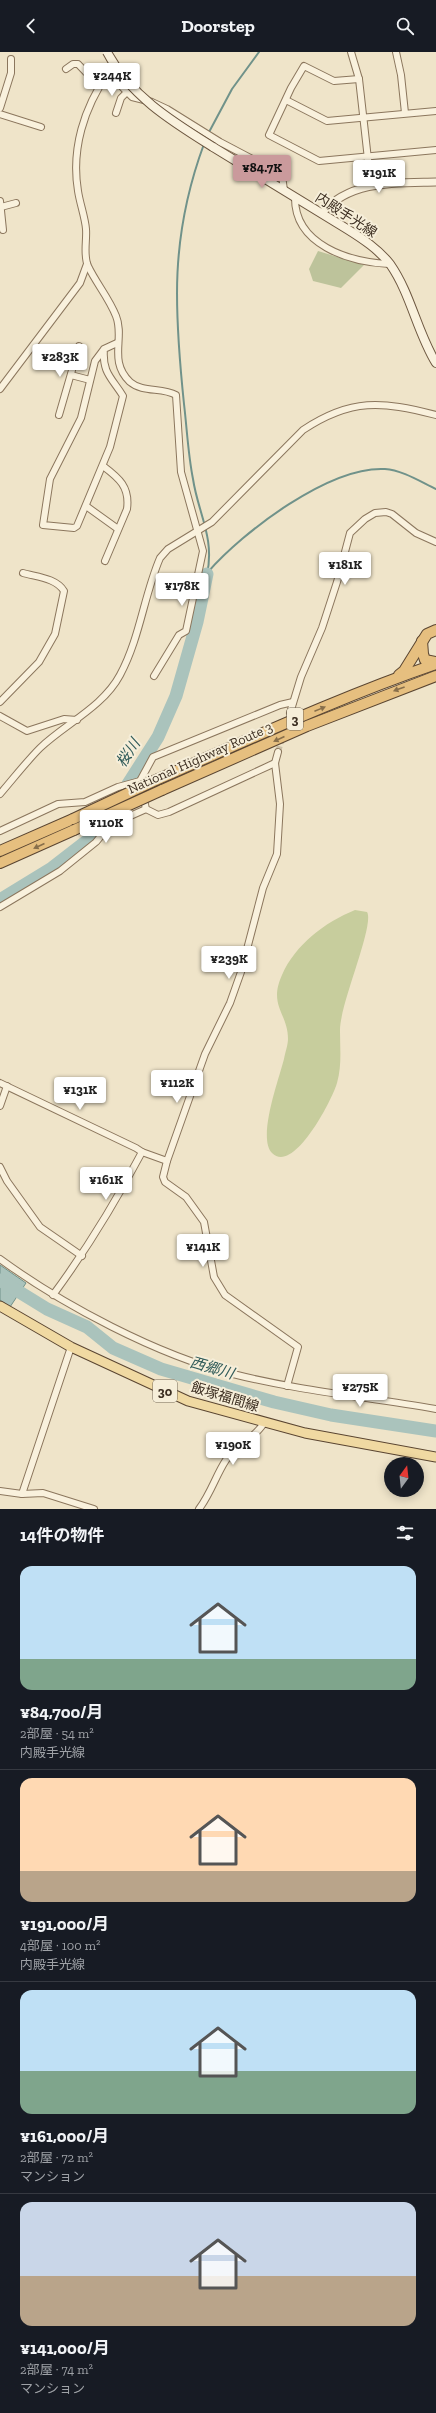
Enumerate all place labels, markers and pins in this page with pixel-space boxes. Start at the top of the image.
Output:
pin: ¥244K [84,63,140,97]
pin: ¥84.7K [229,155,295,189]
pin: ¥191K [351,160,407,194]
pin: ¥283K [32,344,88,378]
pin: ¥181K [317,552,373,586]
pin: ¥178K [154,573,210,607]
pin: ¥110K [78,810,134,844]
pin: ¥239K [201,946,257,980]
pin: ¥112K [149,1070,205,1104]
pin: ¥131K [52,1077,108,1111]
pin: ¥161K [78,1167,134,1201]
pin: ¥141K [175,1234,231,1268]
pin: ¥275K [332,1374,388,1408]
pin: ¥190K [205,1432,261,1466]

